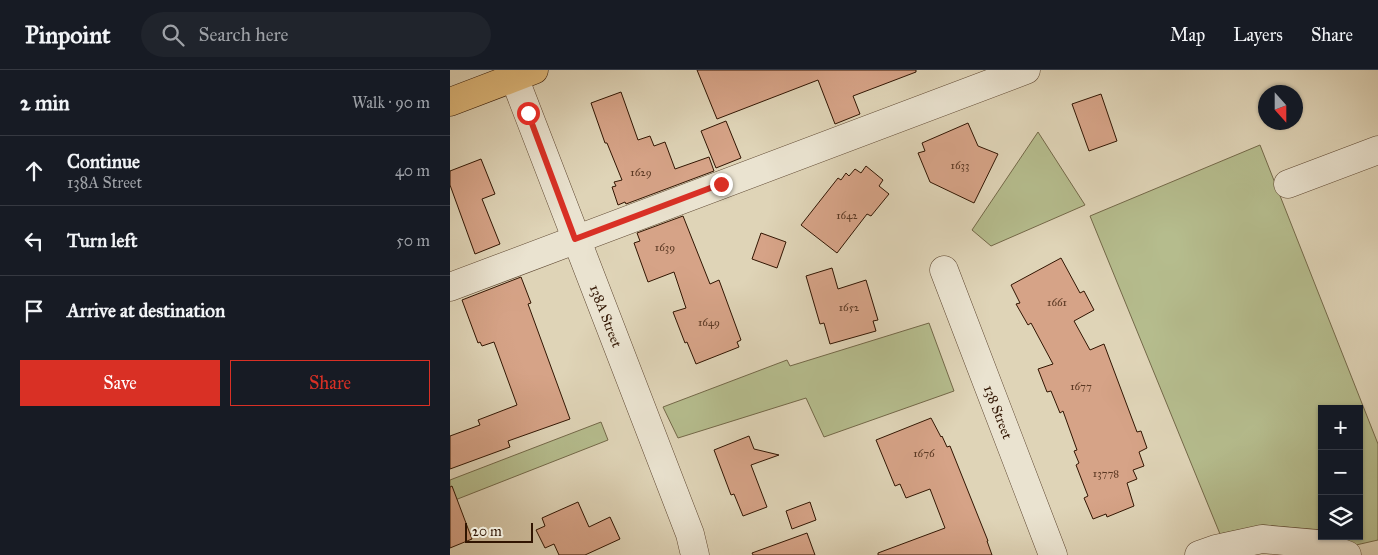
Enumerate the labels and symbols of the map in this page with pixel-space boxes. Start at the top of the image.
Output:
north arrow [1258,85,1303,130]
route start [517,102,540,125]
house number: 1633 [951,159,969,172]
house number: 1629 [630,166,652,179]
route end [710,173,733,196]
house number: 1642 [836,209,858,222]
house number: 1639 [655,241,675,254]
street label: 138A Street [586,282,625,350]
house number: 1661 [1047,296,1067,309]
house number: 1652 [839,301,860,314]
house number: 1649 [698,316,720,329]
house number: 1677 [1070,380,1092,393]
street label: 138 Street [980,383,1016,442]
house number: 1676 [913,447,935,460]
house number: 13778 [1093,467,1119,480]
scale bar [465,520,532,543]

